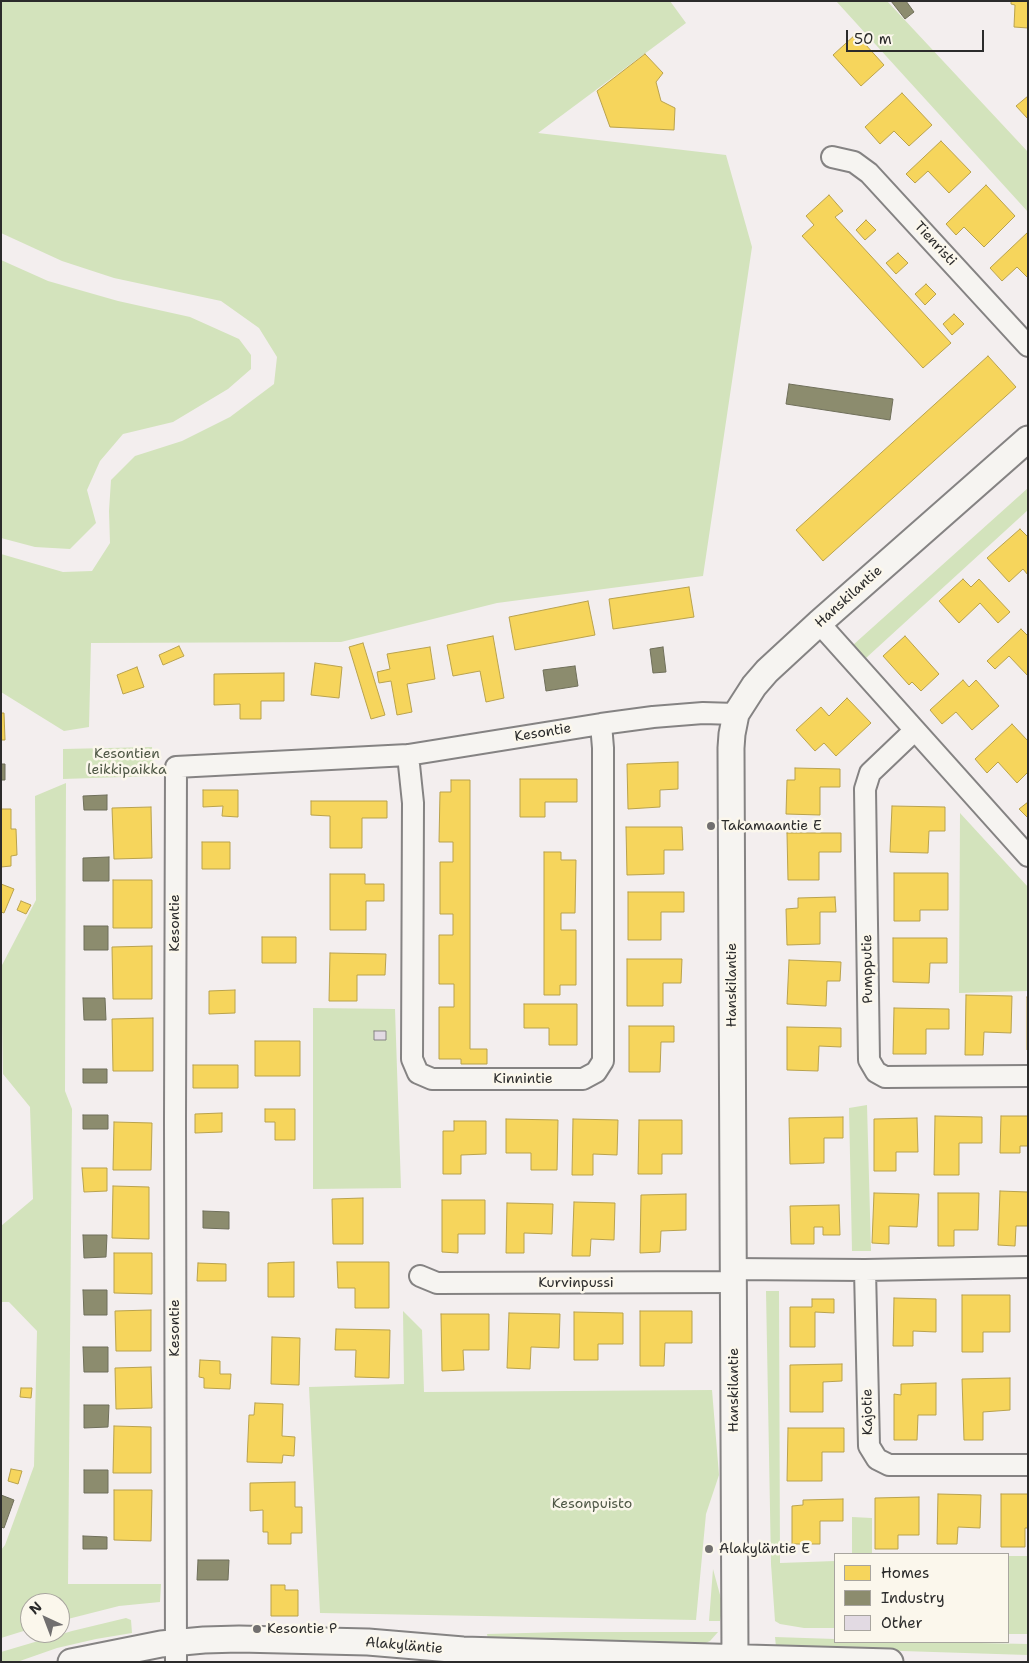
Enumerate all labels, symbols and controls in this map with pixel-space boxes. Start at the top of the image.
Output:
scale bar [849,20,986,52]
text: 50 m [854,29,892,49]
street label: Tienristi [910,218,960,270]
street label: Hanskilantie [812,563,886,631]
street label: Kesontie [513,720,573,746]
park label: Kesontien leikkipaikka [87,746,167,779]
place label: Takamaantie E [721,818,822,834]
marker: Takamaantie E [705,820,717,832]
street label: Kesontie [167,894,183,952]
street label: Pumpputie [859,934,877,1004]
street label: Hanskilantie [724,943,740,1027]
street label: Kinnintie [493,1071,553,1087]
street label: Kurvinpussi [538,1275,614,1291]
street label: Kesontie [167,1299,183,1357]
street label: Hanskilantie [726,1348,742,1432]
street label: Kajotie [859,1388,877,1436]
park label: Kesonpuisto [552,1496,632,1512]
place label: Alakyläntie E [719,1541,810,1557]
marker: Alakyläntie E [703,1543,715,1555]
legend [834,1553,1009,1643]
text: Homes [881,1563,929,1583]
text: Industry [881,1588,945,1608]
north arrow [20,1593,70,1643]
text: N [25,1597,46,1618]
text: Other [881,1613,923,1633]
place label: Kesontie P [267,1621,337,1637]
marker: Kesontie P [251,1623,263,1635]
street label: Alakyläntie [365,1634,443,1658]

